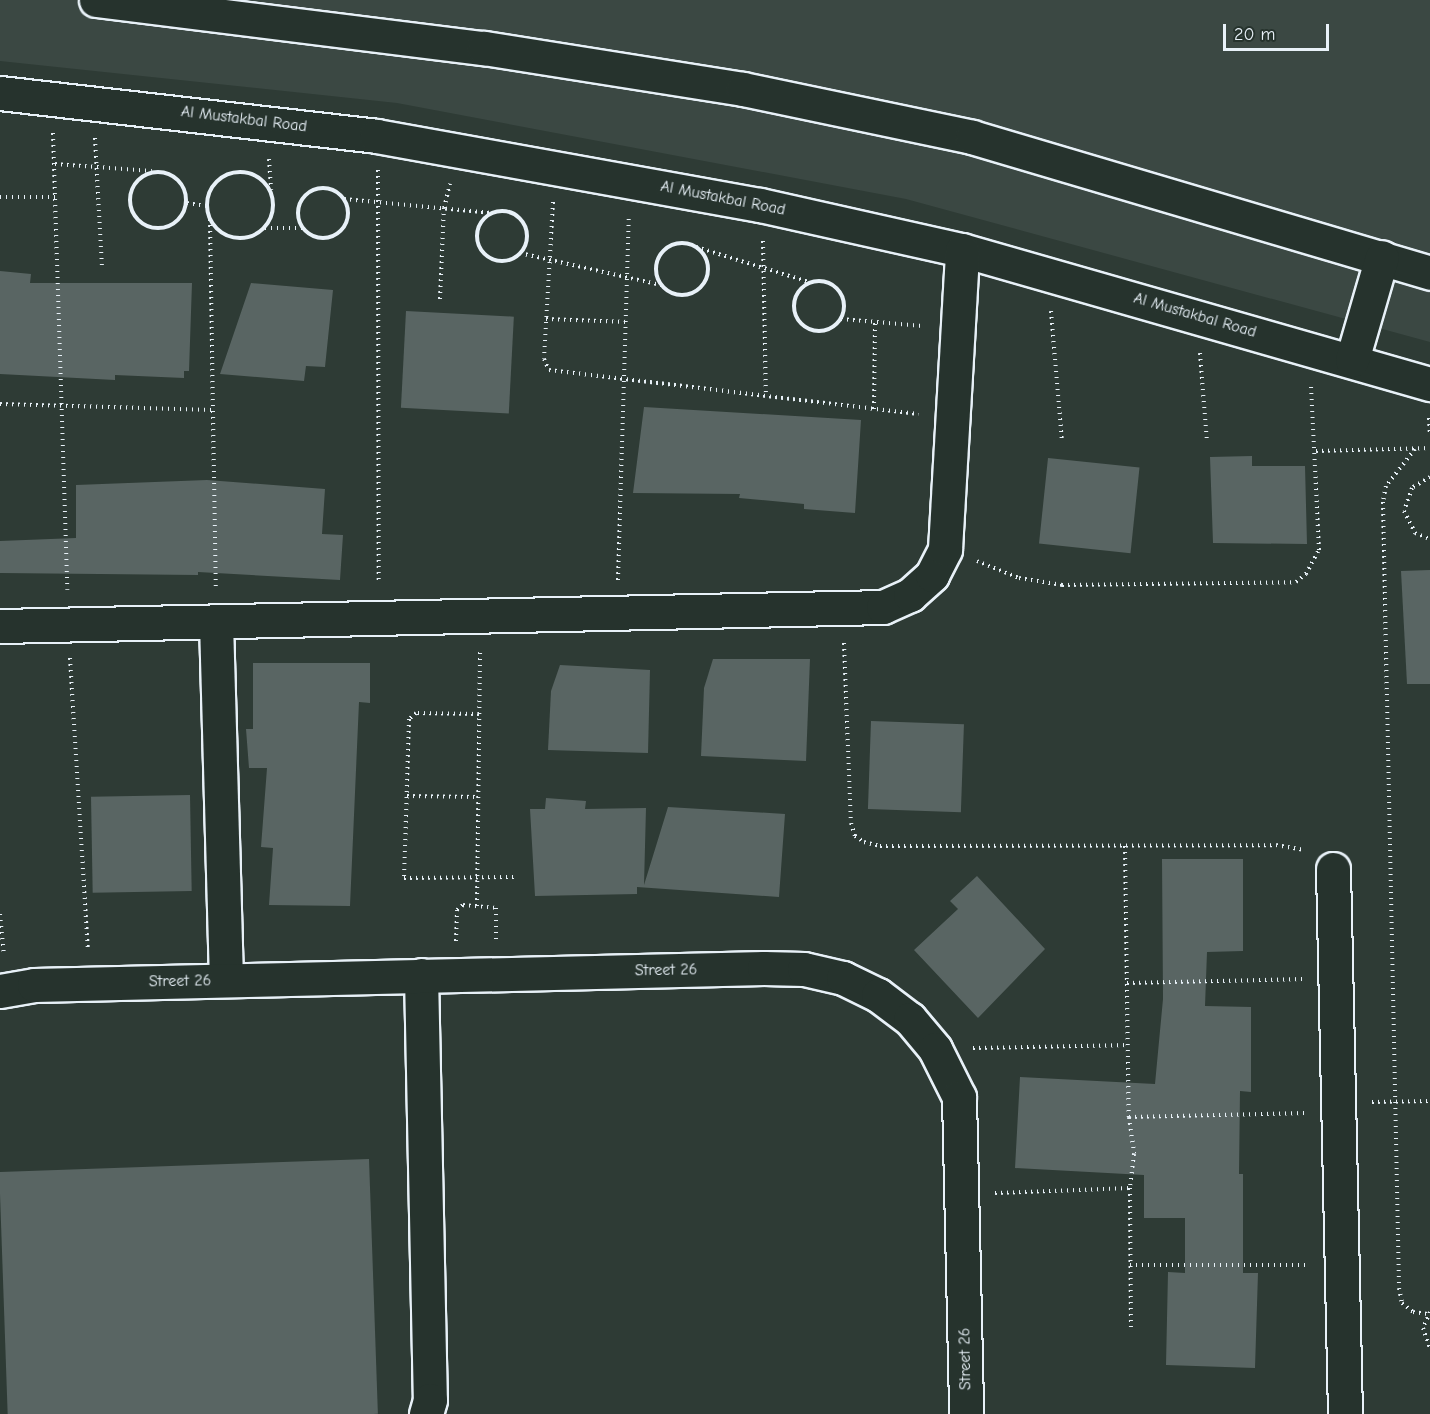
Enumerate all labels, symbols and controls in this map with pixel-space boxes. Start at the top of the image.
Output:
scale bar [1226,12,1332,50]
text: 20 m [1234,24,1275,45]
street label: Al Mustakbal Road [180,102,308,136]
street label: Al Mustakbal Road [659,176,787,220]
street label: Al Mustakbal Road [1131,288,1259,342]
street label: Street 26 [635,960,697,980]
street label: Street 26 [149,971,211,991]
street label: Street 26 [955,1328,975,1390]

